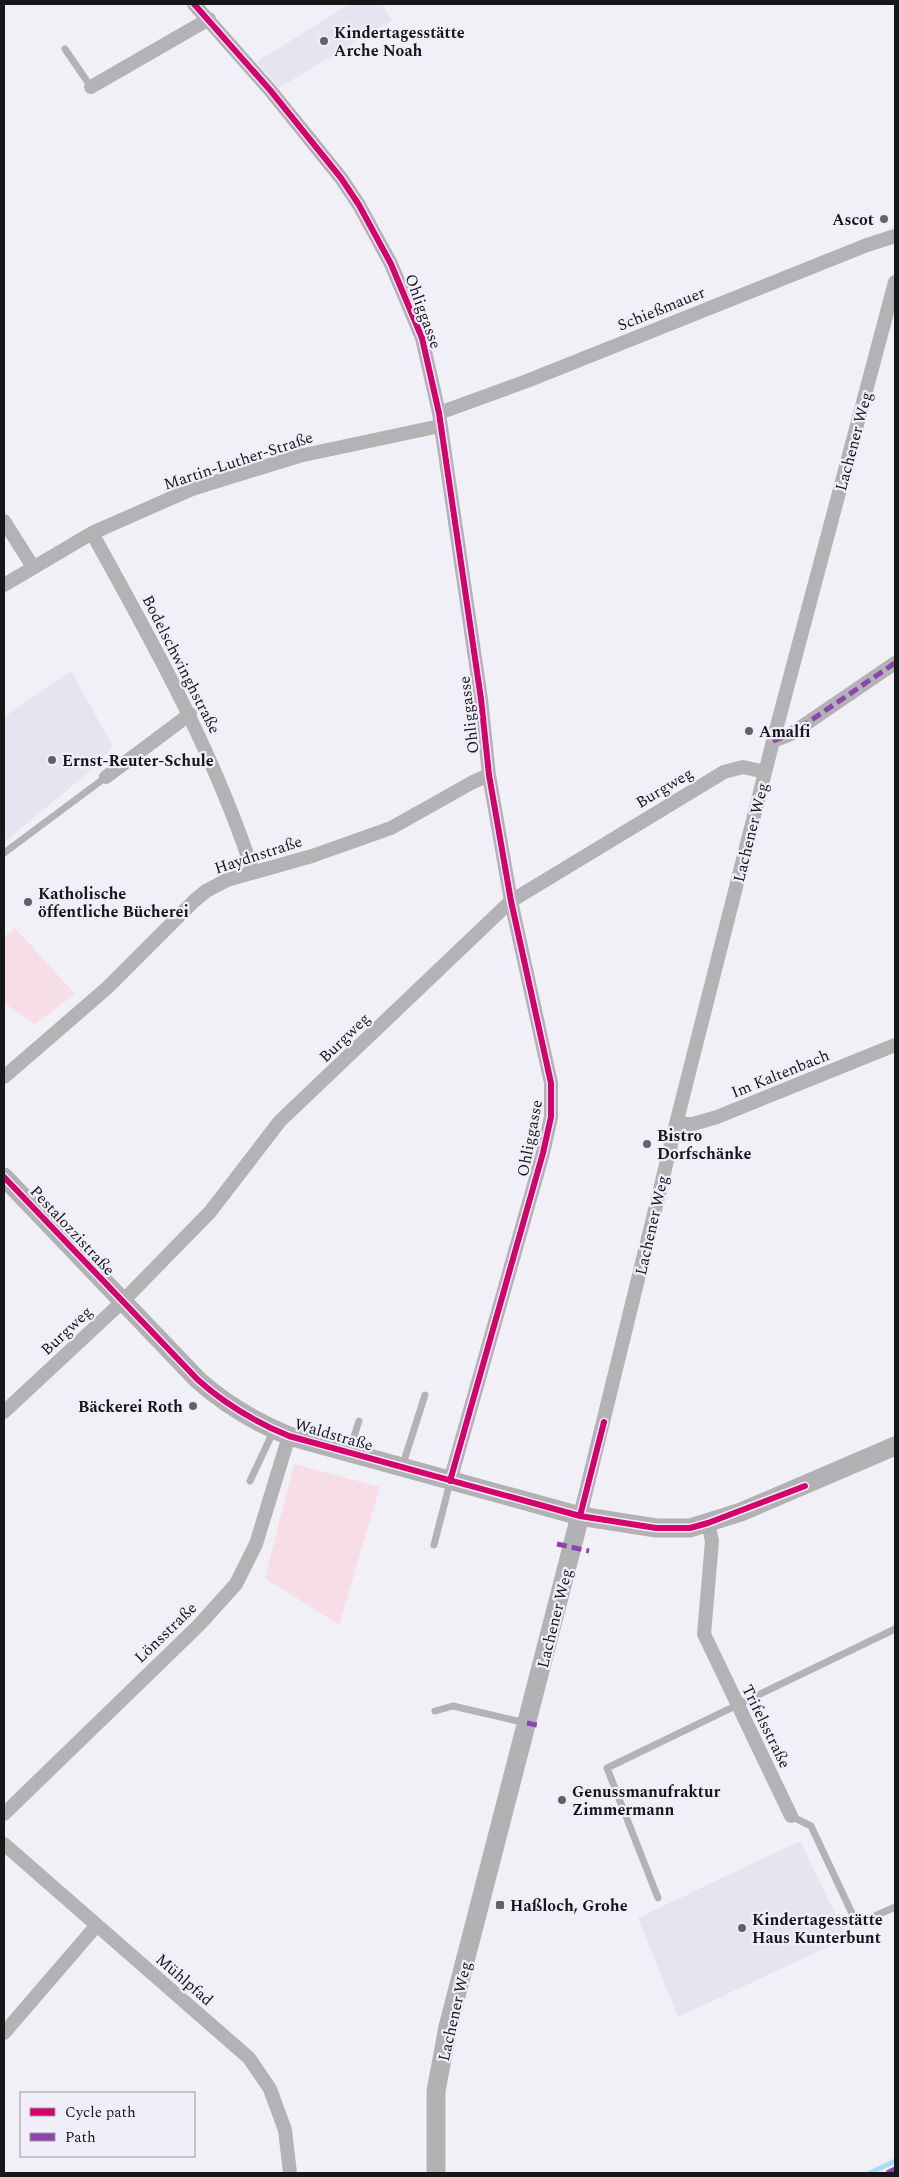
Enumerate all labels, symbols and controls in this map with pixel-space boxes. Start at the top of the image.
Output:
place label: Kindertagesstätte Arche Noah [334,21,465,63]
marker: Kindertagesstätte Arche Noah [318,35,330,47]
place label: Ascot [832,208,874,232]
marker: Ascot [878,213,890,225]
street label: Ohliggasse [398,271,448,352]
street label: Schießmauer [614,280,709,337]
street label: Lachener Weg [829,389,879,494]
street label: Martin-Luther-Straße [161,425,316,496]
street label: Bodelschwinghstraße [136,591,227,738]
street label: Ohliggasse [452,675,486,755]
place label: Amalfi [759,720,810,744]
marker: Amalfi [743,725,755,737]
place label: Ernst-Reuter-Schule [62,749,214,773]
marker: Ernst-Reuter-Schule [46,754,58,766]
street label: Burgweg [631,761,698,814]
street label: Lachener Weg [727,780,775,885]
street label: Haydnstraße [211,829,305,880]
place label: Katholische öffentliche Bücherei [38,882,189,924]
marker: Katholische öffentliche Bücherei [22,896,34,908]
street label: Burgweg [314,1007,376,1068]
street label: Im Kaltenbach [728,1043,833,1105]
street label: Ohliggasse [511,1098,549,1179]
place label: Bistro Dorfschänke [657,1124,751,1166]
marker: Bistro Dorfschänke [641,1138,653,1150]
street label: Lachener Weg [629,1173,675,1278]
street label: Pestalozzistraße [24,1180,121,1281]
street label: Burgweg [35,1300,98,1361]
place label: Bäckerei Roth [78,1395,183,1419]
marker: Bäckerei Roth [187,1400,199,1412]
street label: Waldstraße [291,1412,376,1458]
street label: Lachener Weg [531,1566,579,1671]
street label: Lönsstraße [129,1597,202,1669]
street label: Trifelsstraße [735,1680,797,1772]
place label: Genussmanufraktur Zimmermann [572,1780,720,1822]
marker: Genussmanufraktur Zimmermann [556,1794,568,1806]
place label: Haßloch, Grohe [510,1894,628,1918]
marker: Haßloch, Grohe [494,1899,506,1911]
place label: Kindertagesstätte Haus Kunterbunt [752,1908,883,1950]
marker: Kindertagesstätte Haus Kunterbunt [736,1922,748,1934]
street label: Mühlpfad [150,1948,219,2012]
street label: Lachener Weg [432,1959,478,2064]
legend [20,2092,195,2157]
text: Cycle path [65,2101,136,2124]
text: Path [65,2126,96,2149]

